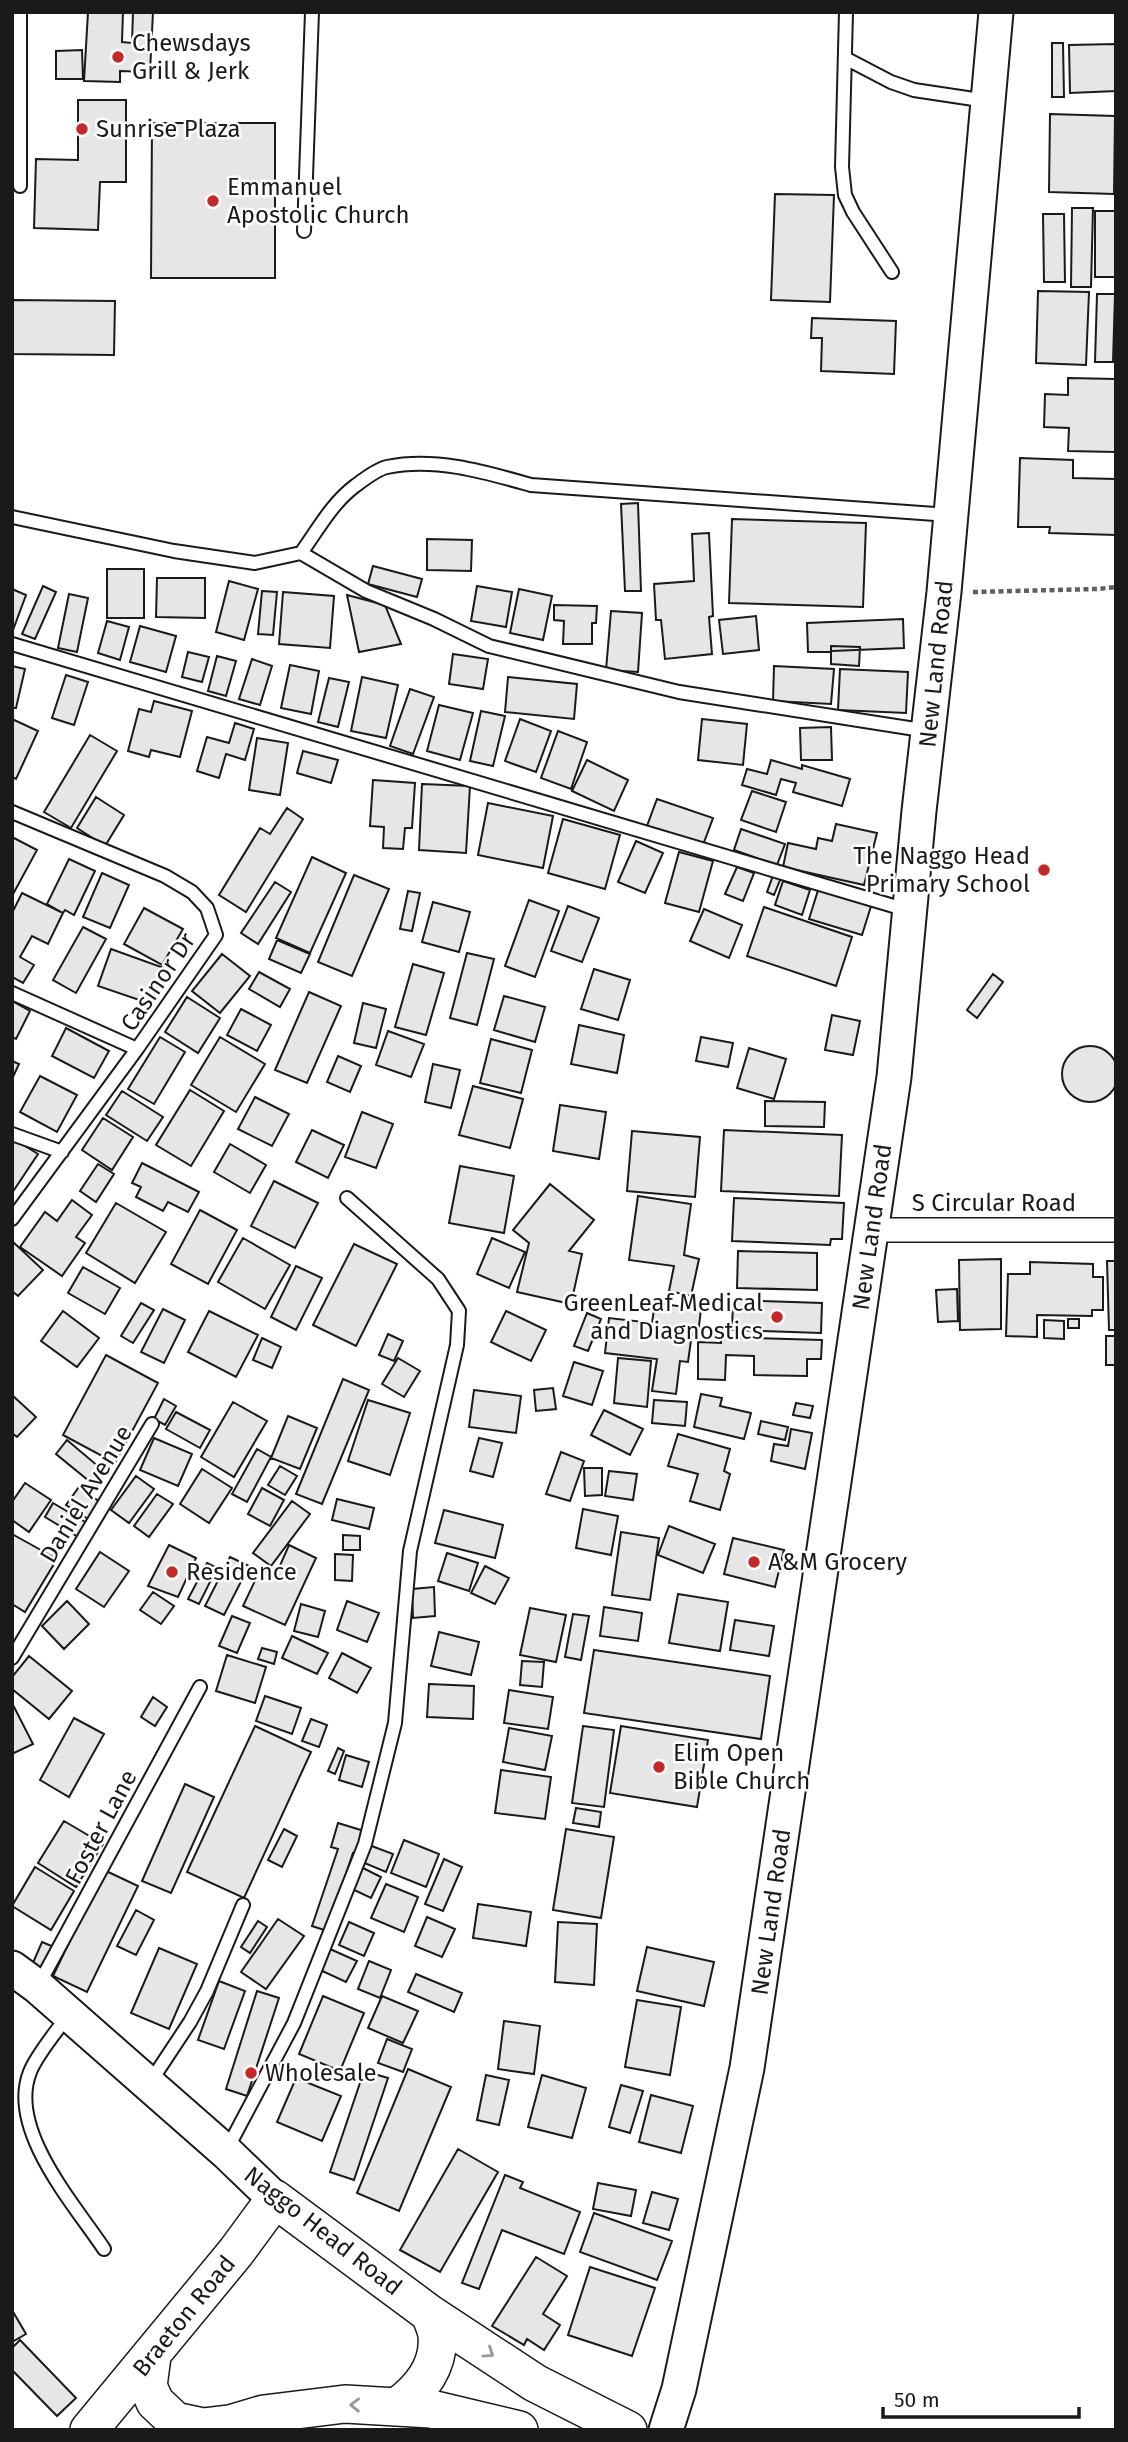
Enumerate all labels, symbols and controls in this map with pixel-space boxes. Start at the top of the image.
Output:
place label: Chewsdays Grill & Jerk [132,29,251,85]
marker: Chewsdays Grill & Jerk [110,49,126,65]
place label: Sunrise Plaza [96,115,241,143]
marker: Sunrise Plaza [74,121,90,137]
place label: Emmanuel Apostolic Church [227,173,410,229]
marker: Emmanuel Apostolic Church [205,193,221,209]
street label: New Land Road [913,579,959,749]
place label: The Naggo Head Primary School [853,842,1030,898]
marker: The Naggo Head Primary School [1036,862,1052,878]
street label: Casinor Dr [115,927,201,1036]
street label: New Land Road [846,1142,898,1312]
street label: S Circular Road [912,1189,1076,1217]
place label: GreenLeaf Medical and Diagnostics [563,1289,763,1345]
marker: GreenLeaf Medical and Diagnostics [769,1309,785,1325]
street label: Daniel Avenue [34,1420,138,1568]
place label: A&M Grocery [768,1548,907,1576]
marker: A&M Grocery [746,1554,762,1570]
place label: Residence [186,1558,297,1586]
marker: Residence [164,1564,180,1580]
place label: Elim Open Bible Church [673,1739,810,1795]
marker: Elim Open Bible Church [651,1759,667,1775]
street label: Foster Lane [59,1765,143,1889]
street label: New Land Road [745,1827,797,1997]
place label: Wholesale [265,2059,377,2087]
marker: Wholesale [243,2065,259,2081]
street label: Naggo Head Road [239,2161,407,2301]
street label: Braeton Road [127,2250,241,2382]
one-way arrow [482,2345,495,2358]
scale bar [883,2376,1079,2420]
text: 50 m [894,2387,940,2413]
one-way arrow [349,2397,360,2412]

